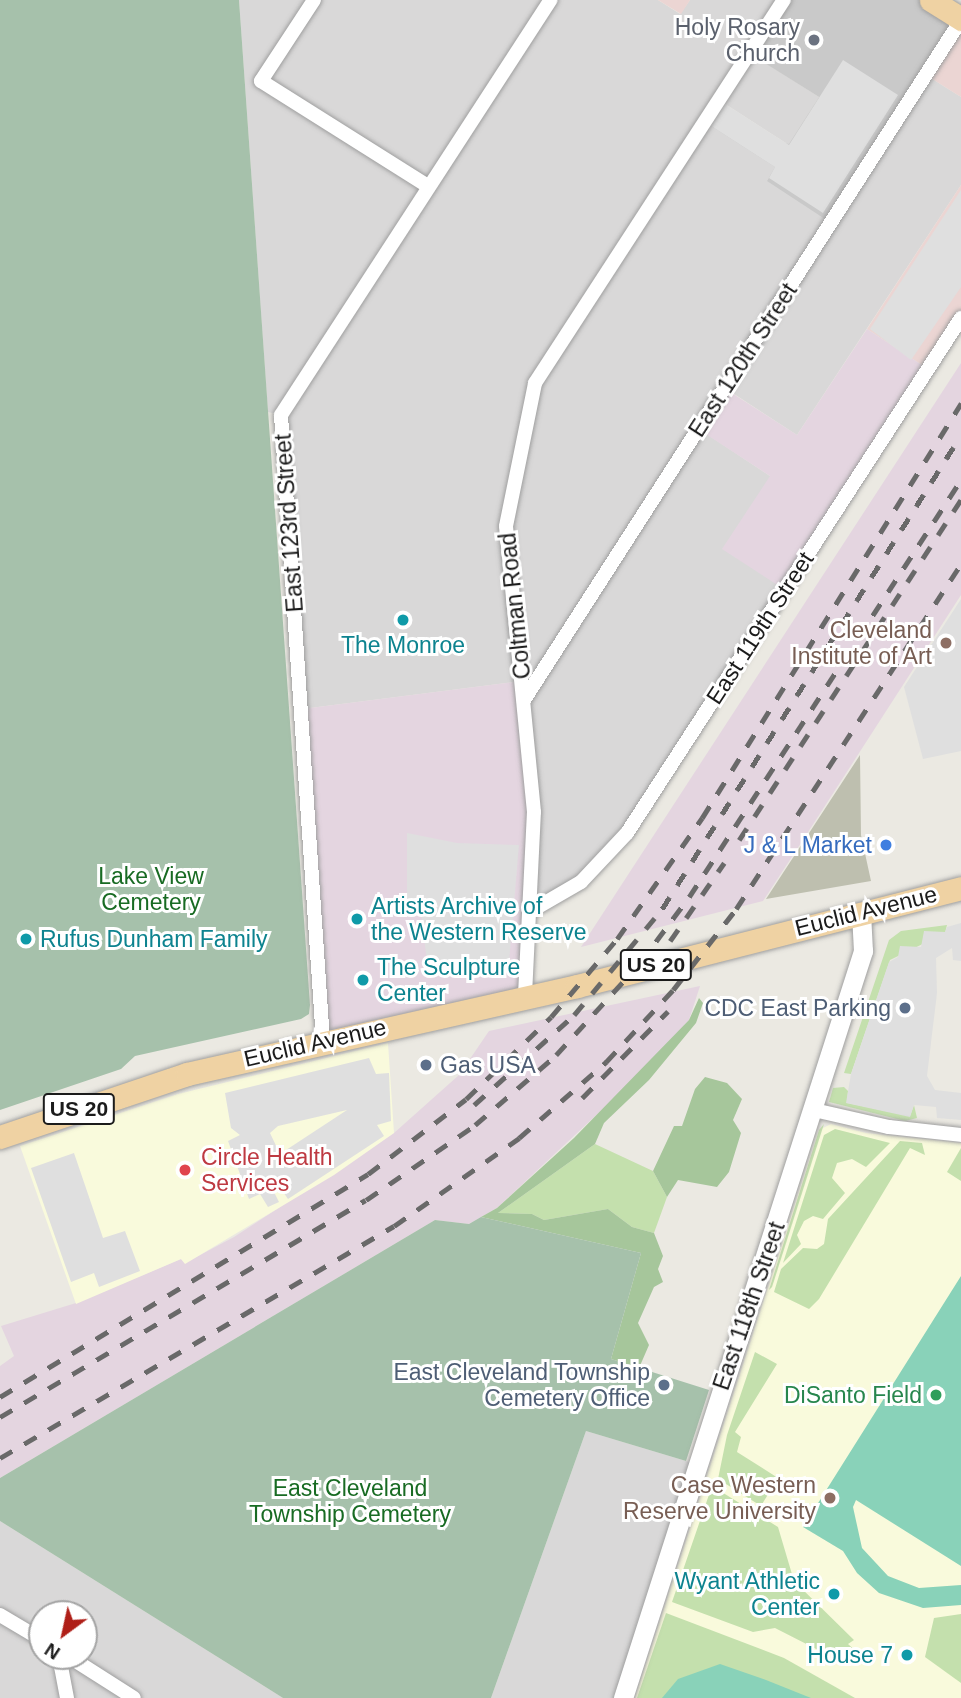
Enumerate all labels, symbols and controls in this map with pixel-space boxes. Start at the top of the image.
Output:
place label: Holy Rosary Church [675,13,800,67]
marker: Holy Rosary Church [806,32,822,48]
street label: East 120th Street [683,278,803,442]
street label: East 123rd Street [269,433,309,613]
street label: Coltman Road [494,531,536,681]
street label: East 119th Street [700,547,820,709]
marker: The Monroe [395,612,411,628]
place label: Cleveland Institute of Art [790,616,932,670]
place label: The Monroe [341,631,465,659]
marker: Cleveland Institute of Art [938,635,954,651]
place label: J & L Market [743,831,872,859]
marker: J & L Market [878,837,894,853]
park label: Lake View Cemetery [98,862,204,916]
street label: Euclid Avenue [792,880,940,942]
place label: Artists Archive of the Western Reserve [371,892,587,946]
marker: Artists Archive of the Western Reserve [349,911,365,927]
place label: Rufus Dunham Family [40,925,268,953]
marker: Rufus Dunham Family [18,931,34,947]
road number: US 20 [619,948,693,982]
place label: The Sculpture Center [377,953,520,1007]
marker: The Sculpture Center [355,972,371,988]
place label: CDC East Parking [704,994,891,1022]
marker: CDC East Parking [897,1000,913,1016]
street label: Euclid Avenue [240,1013,390,1073]
place label: Gas USA [440,1051,536,1079]
marker: Gas USA [418,1057,434,1073]
road number: US 20 [42,1092,116,1126]
place label: Circle Health Services [201,1143,333,1197]
marker: Circle Health Services [175,1160,195,1180]
street label: East 118th Street [707,1218,791,1394]
place label: East Cleveland Township Cemetery Office [393,1358,650,1412]
marker: East Cleveland Township Cemetery Office [656,1377,672,1393]
place label: DiSanto Field [784,1381,922,1409]
marker: DiSanto Field [928,1387,944,1403]
place label: Case Western Reserve University [623,1471,816,1525]
park label: East Cleveland Township Cemetery [249,1474,451,1528]
marker: Case Western Reserve University [822,1490,838,1506]
place label: Wyant Athletic Center [673,1567,820,1621]
marker: Wyant Athletic Center [826,1586,842,1602]
north arrow [28,1600,98,1670]
text: N [41,1639,64,1664]
place label: House 7 [807,1641,893,1669]
marker: House 7 [899,1647,915,1663]

